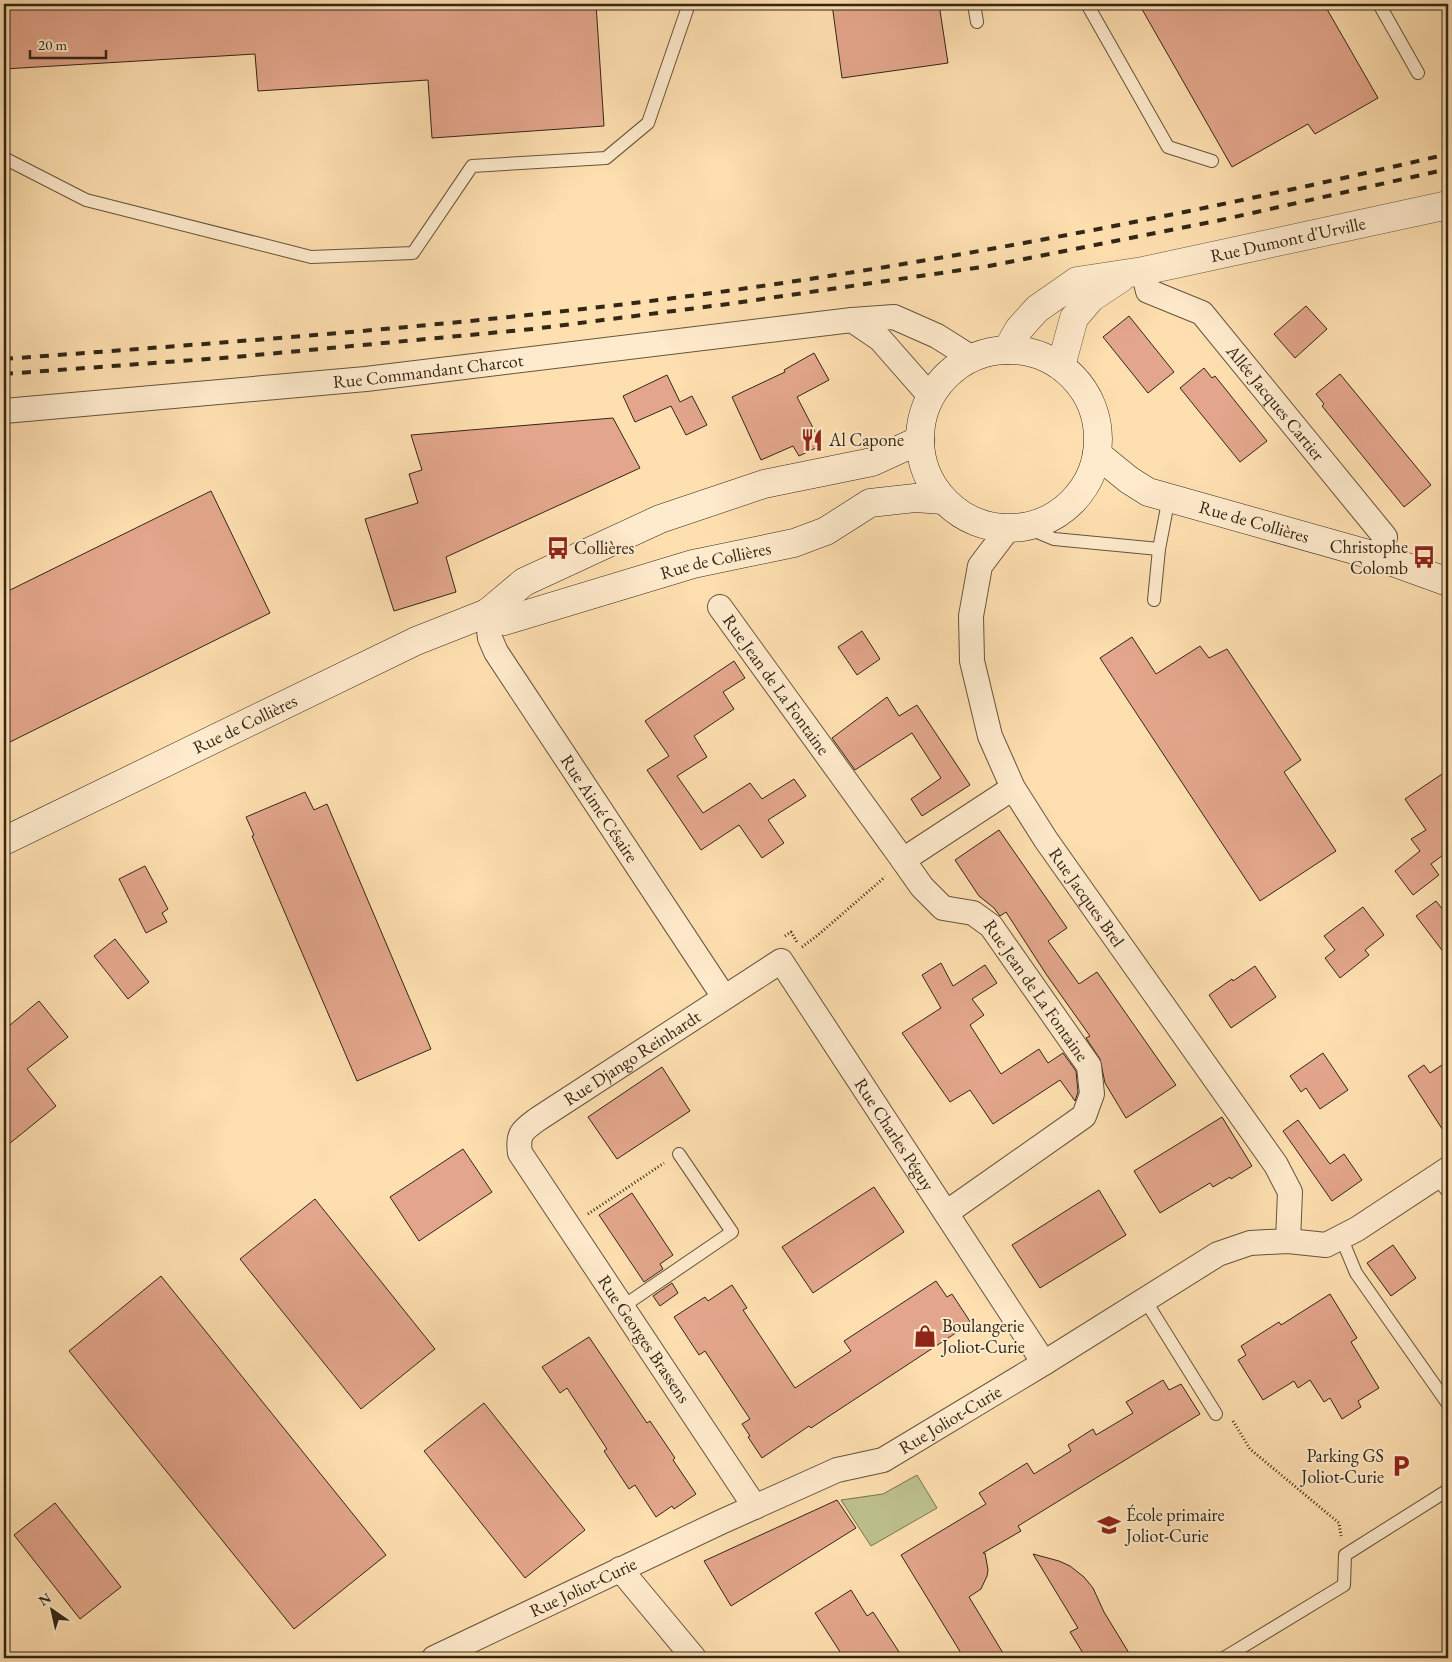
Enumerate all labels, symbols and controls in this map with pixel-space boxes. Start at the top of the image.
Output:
scale bar [30,28,106,60]
text: 20 m [38,35,67,54]
street label: Rue Dumont d'Urville [1208,211,1367,267]
street label: Allée Jacques Cartier [1221,339,1330,465]
street label: Rue Commandant Charcot [332,348,525,393]
restaurant icon: Al Capone [799,427,825,453]
place label: Al Capone [828,428,904,451]
street label: Rue de Collières [1197,495,1312,548]
bus stop icon: Collières [545,535,571,561]
place label: Christophe Colomb [1330,535,1408,579]
place label: Collières [574,536,635,559]
street label: Rue de Collières [657,536,773,584]
bus stop icon: Christophe Colomb [1411,544,1437,570]
street label: Rue Jean de La Fontaine [718,610,835,759]
street label: Rue de Collières [189,688,301,759]
street label: Rue Aimé Césaire [556,750,644,867]
street label: Rue Jacques Brel [1044,843,1130,951]
street label: Rue Jean de La Fontaine [979,915,1094,1066]
street label: Rue Django Reinhardt [559,1004,705,1110]
street label: Rue Charles Péguy [850,1073,940,1195]
street label: Rue Georges Brassens [593,1270,696,1407]
place label: Boulangerie Joliot-Curie [940,1314,1025,1358]
shop icon: Boulangerie Joliot-Curie [912,1323,938,1349]
street label: Rue Joliot-Curie [894,1379,1005,1459]
place label: Parking GS Joliot-Curie [1299,1444,1384,1488]
parking icon: Parking GS Joliot-Curie [1388,1453,1414,1479]
place label: École primaire Joliot-Curie [1124,1503,1225,1547]
school or university icon: École primaire Joliot-Curie [1096,1512,1122,1538]
street label: Rue Joliot-Curie [526,1552,640,1622]
north arrow [28,1584,78,1634]
text: N [35,1588,55,1610]

